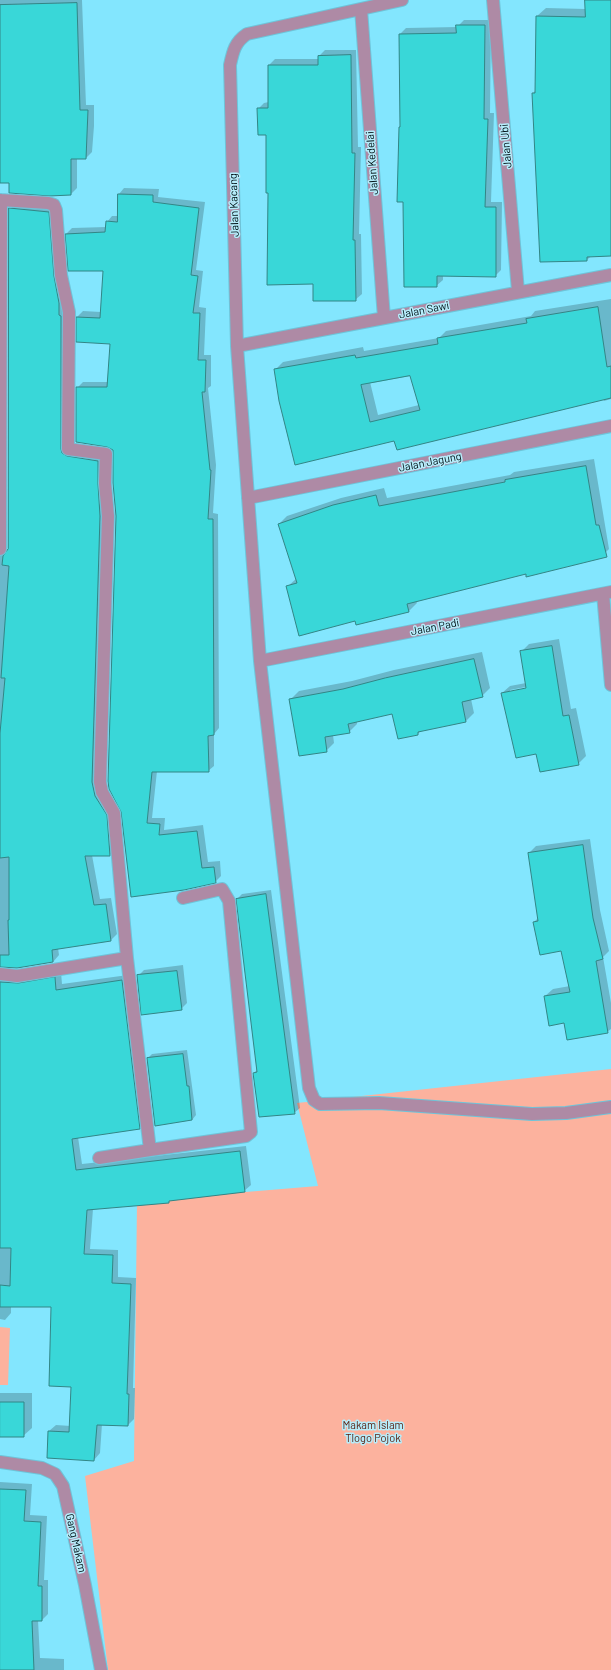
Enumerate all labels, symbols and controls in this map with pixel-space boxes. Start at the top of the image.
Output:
street label: Jalan Ubi [497,123,515,169]
street label: Jalan Kedelai [363,131,381,195]
street label: Jalan Kacang [226,173,242,237]
street label: Jalan Sawi [398,299,450,321]
street label: Jalan Jagung [397,449,463,475]
street label: Jalan Padi [410,616,460,638]
park label: Makam Islam Tlogo Pojok [342,1418,404,1444]
street label: Gang Makam [63,1512,89,1574]

